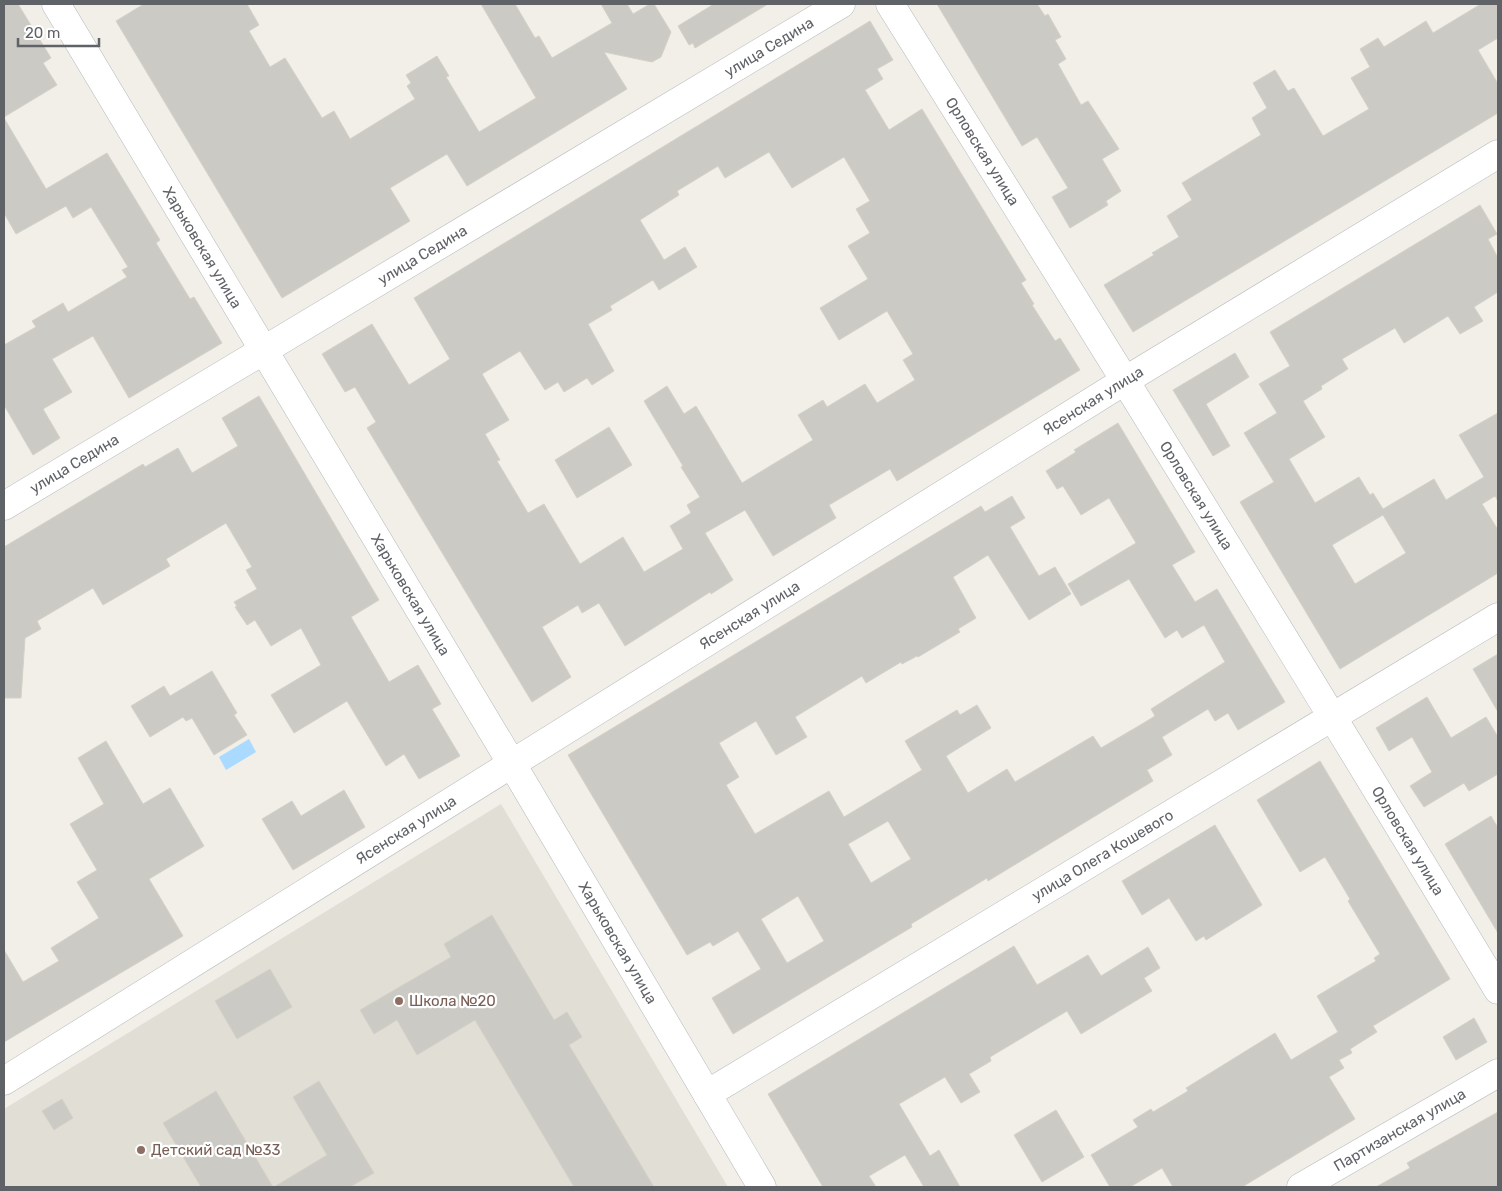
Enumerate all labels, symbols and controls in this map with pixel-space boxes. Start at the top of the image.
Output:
street label: улица Седина [721,14,817,81]
scale bar [18,15,99,47]
text: 20 m [25,24,60,42]
street label: Орловская улица [942,94,1023,209]
street label: Харьковская улица [159,183,245,312]
street label: улица Седина [375,221,470,289]
street label: Ясенская улица [1039,363,1147,439]
street label: улица Седина [26,430,122,497]
street label: Орловская улица [1156,438,1237,553]
street label: Харьковская улица [367,531,454,659]
street label: Ясенская улица [696,577,803,653]
street label: Орловская улица [1368,783,1448,899]
street label: Ясенская улица [352,792,460,868]
street label: улица Олега Кошевого [1028,806,1177,905]
street label: Харьковская улица [575,879,661,1007]
place label: Школа №20 [409,992,496,1010]
marker: Школа №20 [393,995,405,1007]
street label: Партизанская улица [1330,1085,1469,1175]
place label: Детский сад №33 [151,1141,281,1159]
marker: Детский сад №33 [135,1144,147,1156]

